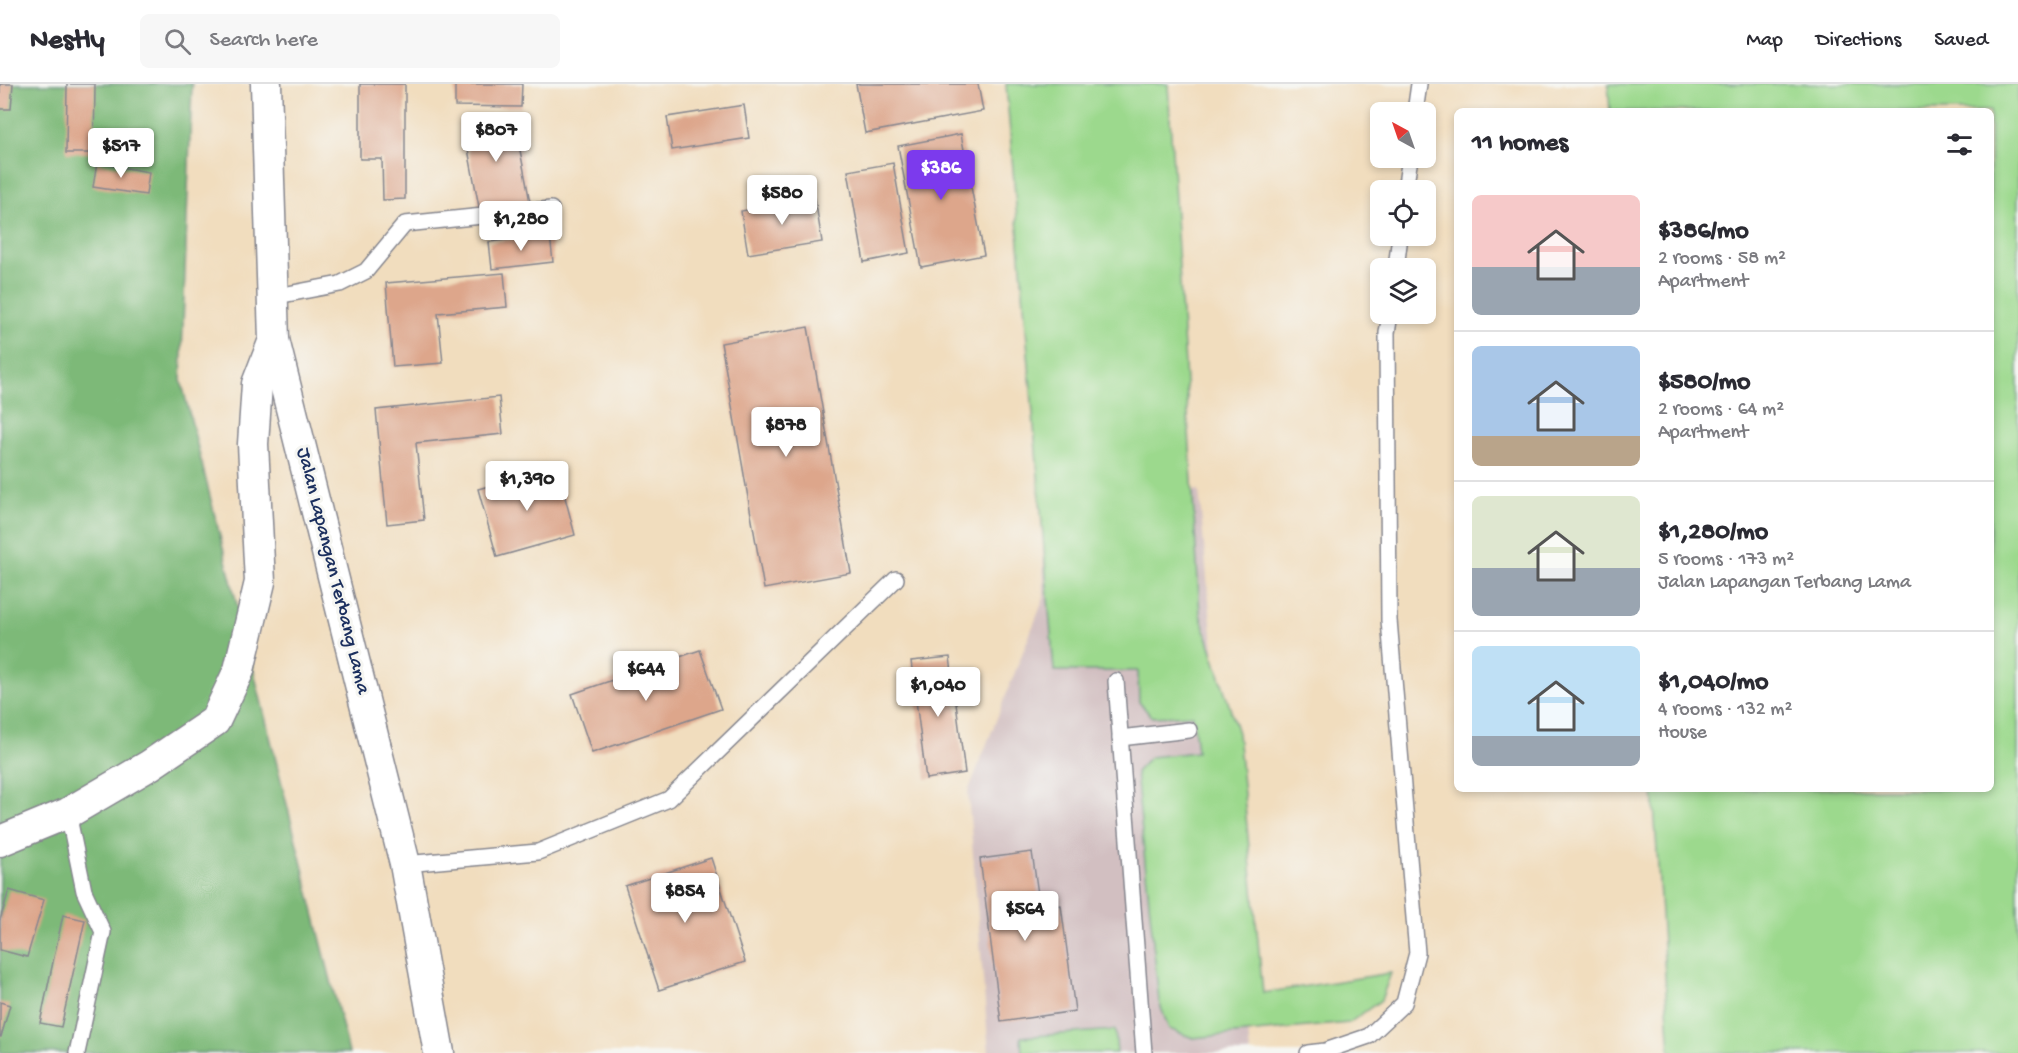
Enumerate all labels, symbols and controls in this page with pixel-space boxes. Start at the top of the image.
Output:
search box [140,14,560,68]
text: Nestly [30,25,104,58]
icon: search [161,25,194,58]
text: Search here [209,28,318,54]
text: Map [1746,29,1783,54]
text: Directions [1816,29,1901,54]
text: Saved [1934,29,1988,54]
north arrow [1370,102,1436,168]
map controls [1370,102,1436,324]
pin: $807 [460,112,532,163]
text: $807 [475,120,517,143]
pin: $517 [85,128,157,179]
icon: filters [1943,128,1976,161]
text: 11 homes [1472,129,1568,160]
text: $517 [102,136,140,159]
pin: $386 [905,150,977,201]
text: $386 [921,158,961,181]
pin: $580 [746,175,818,226]
button: locate [1370,180,1436,246]
text: $580 [761,183,803,206]
pin: $1,280 [472,201,570,252]
text: $1,280 [493,209,549,232]
text: $386/mo [1658,217,1749,248]
icon: home [1520,219,1592,291]
text: 2 rooms · 58 m² [1658,248,1786,271]
button: layers [1370,258,1436,324]
text: Apartment [1658,271,1748,294]
text: $580/mo [1658,368,1751,399]
icon: home [1520,370,1592,442]
text: 2 rooms · 64 m² [1658,399,1784,422]
pin: $878 [750,407,822,458]
text: $878 [765,415,807,438]
text: Apartment [1658,422,1748,445]
street label: Jalan Lapangan Terbang Lama [290,445,374,697]
pin: $1,390 [478,461,576,512]
text: $1,390 [499,469,555,492]
text: $1,280/mo [1658,518,1768,549]
icon: home [1520,520,1592,592]
text: 5 rooms · 173 m² [1658,549,1794,572]
text: Jalan Lapangan Terbang Lama [1658,572,1911,595]
pin: $644 [610,651,682,702]
text: $644 [627,659,665,682]
pin: $1,040 [889,667,987,718]
text: $1,040/mo [1658,668,1768,699]
icon: home [1520,670,1592,742]
text: $1,040 [910,675,966,698]
text: 4 rooms · 132 m² [1658,699,1792,722]
text: House [1658,722,1707,745]
pin: $854 [649,873,721,924]
text: $854 [665,881,705,904]
pin: $564 [989,891,1061,942]
text: $564 [1005,899,1045,922]

